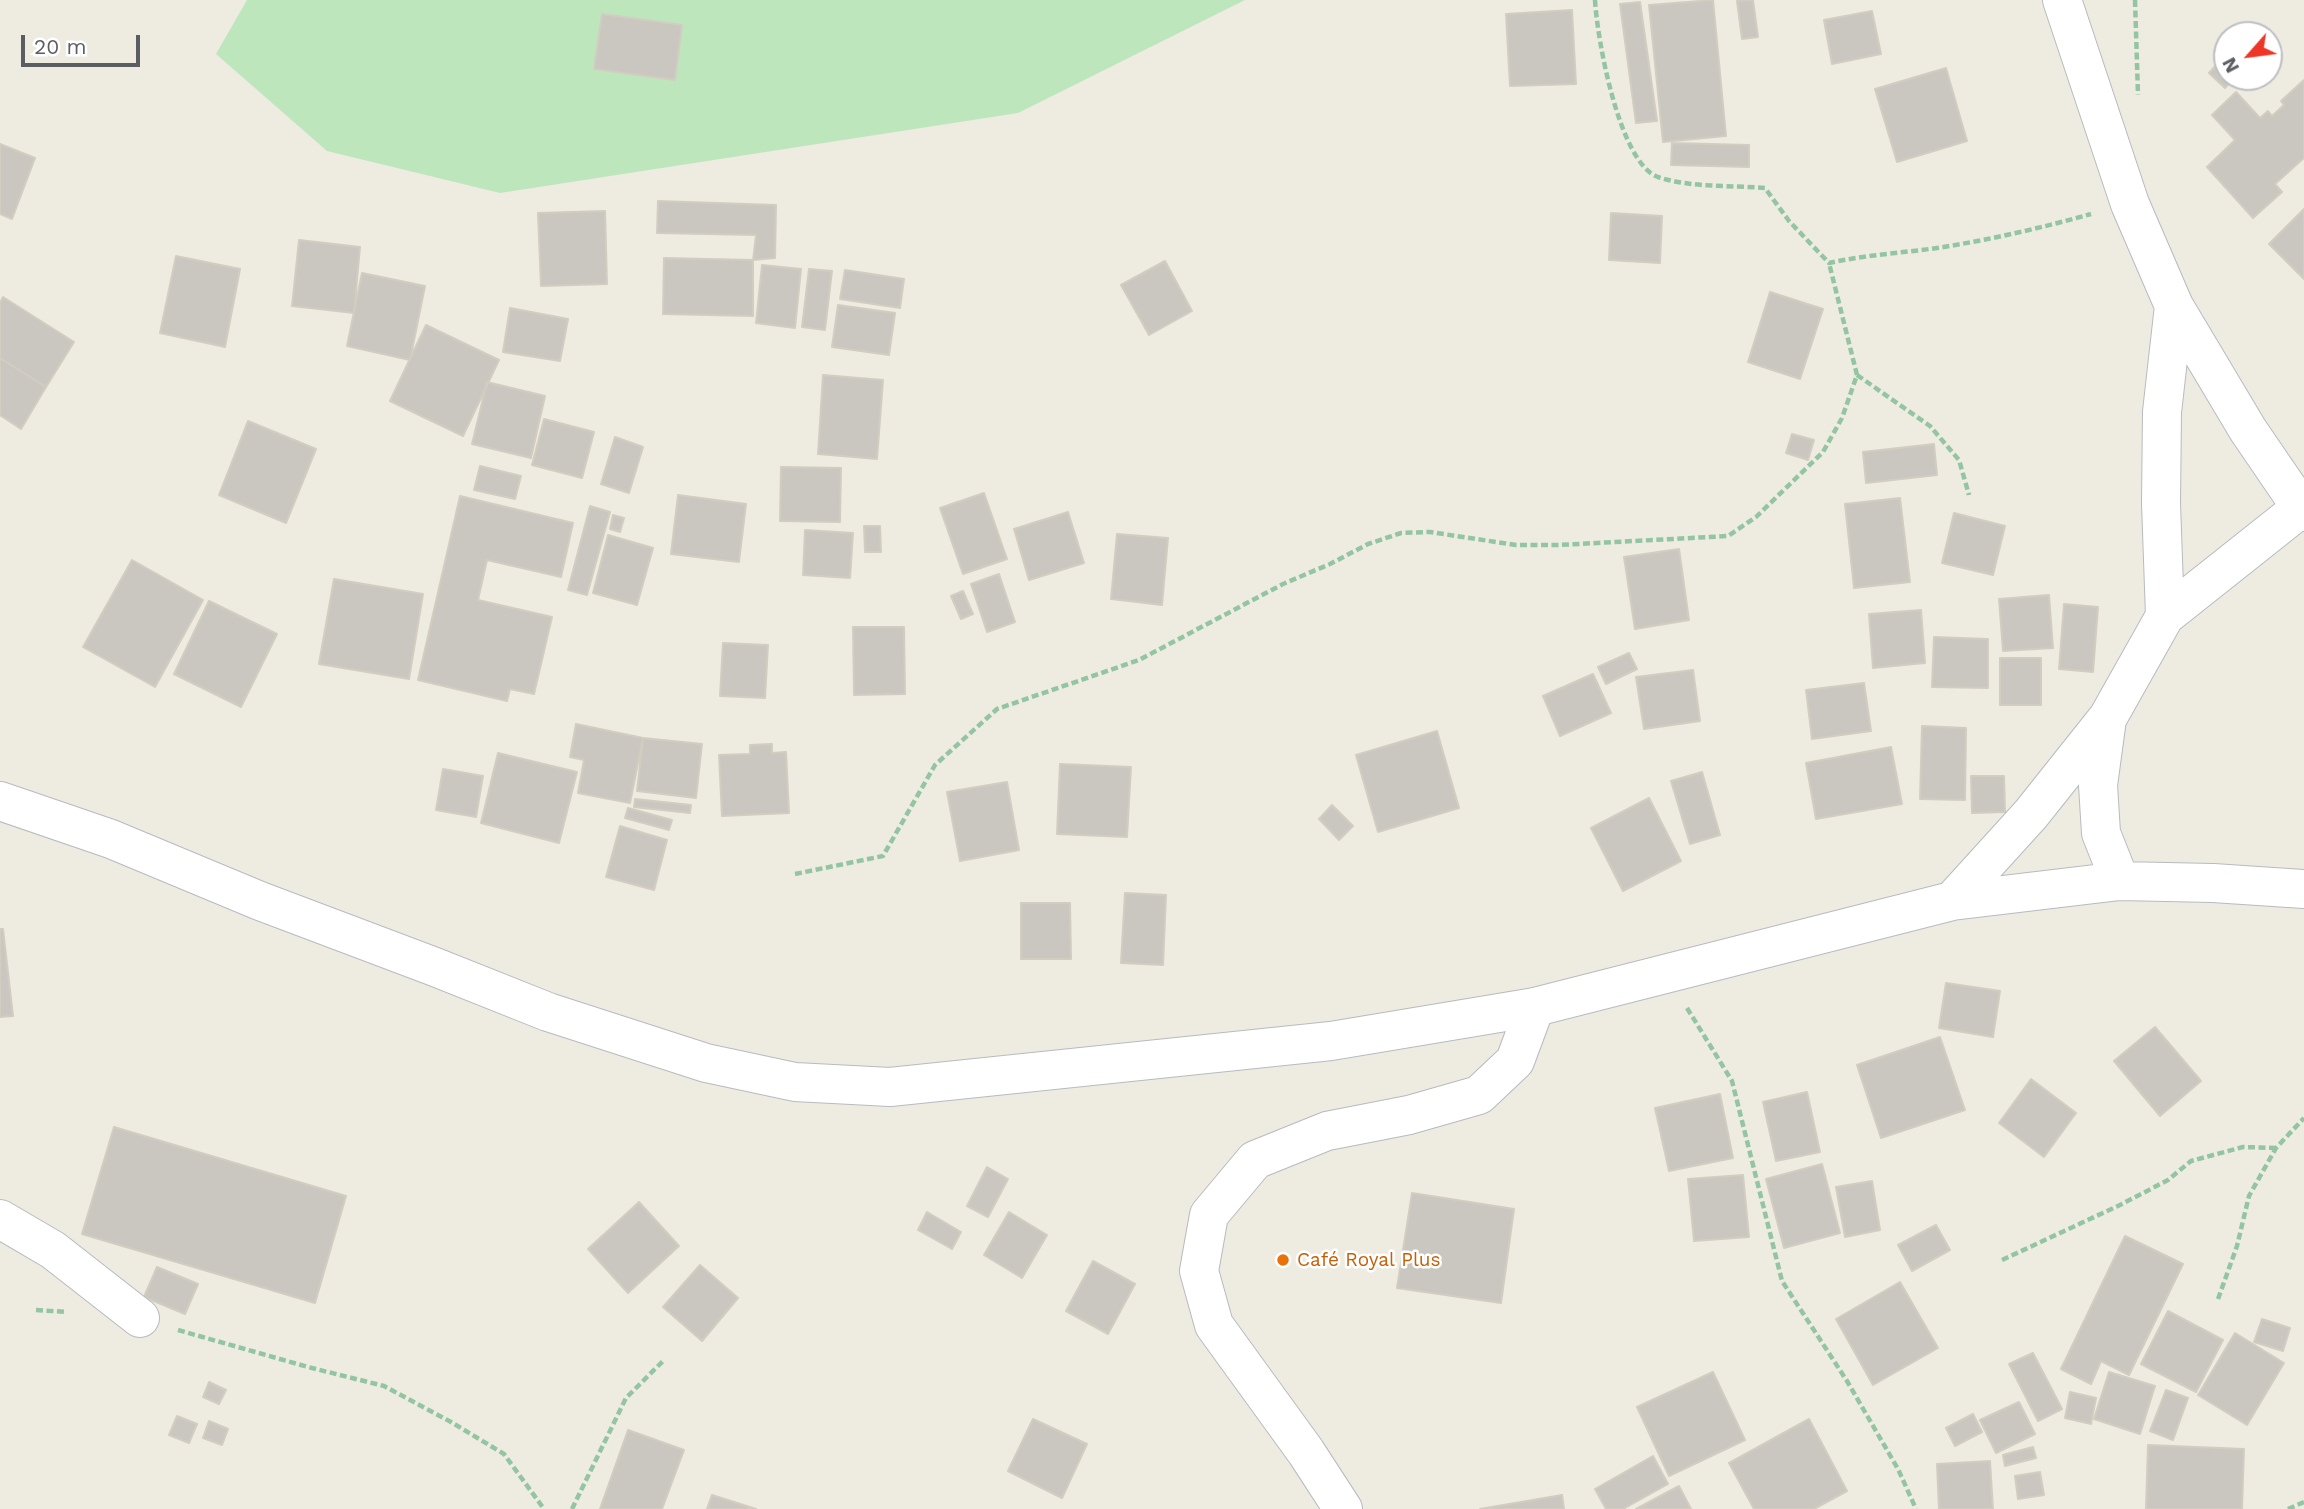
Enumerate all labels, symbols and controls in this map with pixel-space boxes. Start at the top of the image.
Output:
scale bar [24,21,144,65]
north arrow [2213,21,2283,91]
text: 20 m [34,34,86,59]
text: N [2217,54,2244,77]
place label: Café Royal Plus [1297,1249,1441,1271]
marker: Café Royal Plus [1275,1252,1291,1268]

